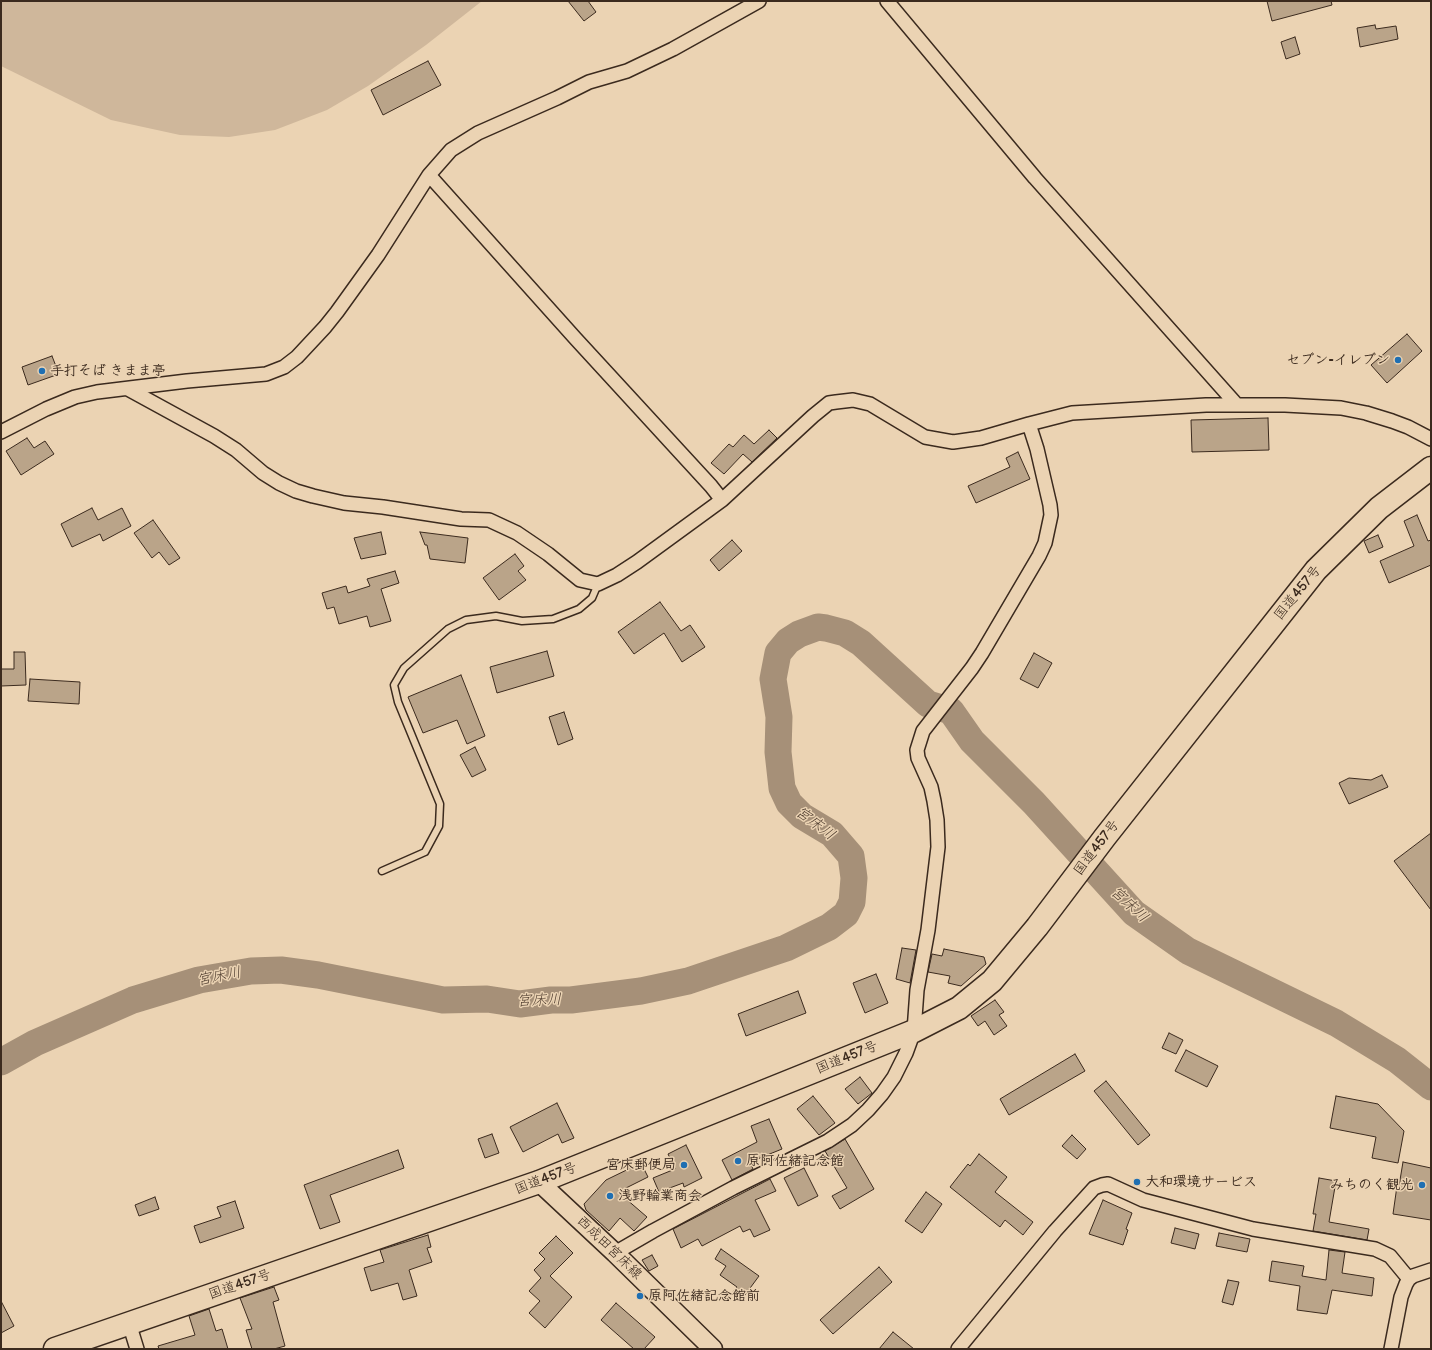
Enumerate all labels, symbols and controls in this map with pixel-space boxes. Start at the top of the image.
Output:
place label: セブン-イレブン [1286,352,1390,368]
marker: セブン-イレブン [1393,355,1403,365]
place label: 手打そば きまま亭 [50,363,166,379]
marker: 手打そば きまま亭 [37,366,47,376]
street label: 国道457号 [1271,562,1325,624]
water label: 宮床川 [792,803,838,845]
street label: 国道457号 [1071,817,1123,879]
water label: 宮床川 [1106,883,1152,927]
water label: 宮床川 [195,964,243,990]
water label: 宮床川 [516,991,562,1011]
street label: 国道457号 [814,1038,880,1078]
place label: 原阿佐緒記念館 [746,1153,844,1169]
marker: 原阿佐緒記念館 [733,1156,743,1166]
place label: 宮床郵便局 [606,1157,676,1173]
street label: 国道457号 [512,1159,580,1199]
marker: 宮床郵便局 [679,1160,689,1170]
place label: 大和環境サービス [1145,1174,1257,1190]
marker: 大和環境サービス [1132,1177,1142,1187]
place label: みちのく観光 [1330,1177,1414,1193]
marker: みちのく観光 [1417,1180,1427,1190]
place label: 浅野輪業商会 [618,1188,702,1204]
marker: 浅野輪業商会 [605,1191,615,1201]
street label: 西成田宮床線 [573,1213,645,1283]
street label: 国道457号 [206,1266,274,1304]
place label: 原阿佐緒記念館前 [648,1288,760,1304]
marker: 原阿佐緒記念館前 [635,1291,645,1301]

